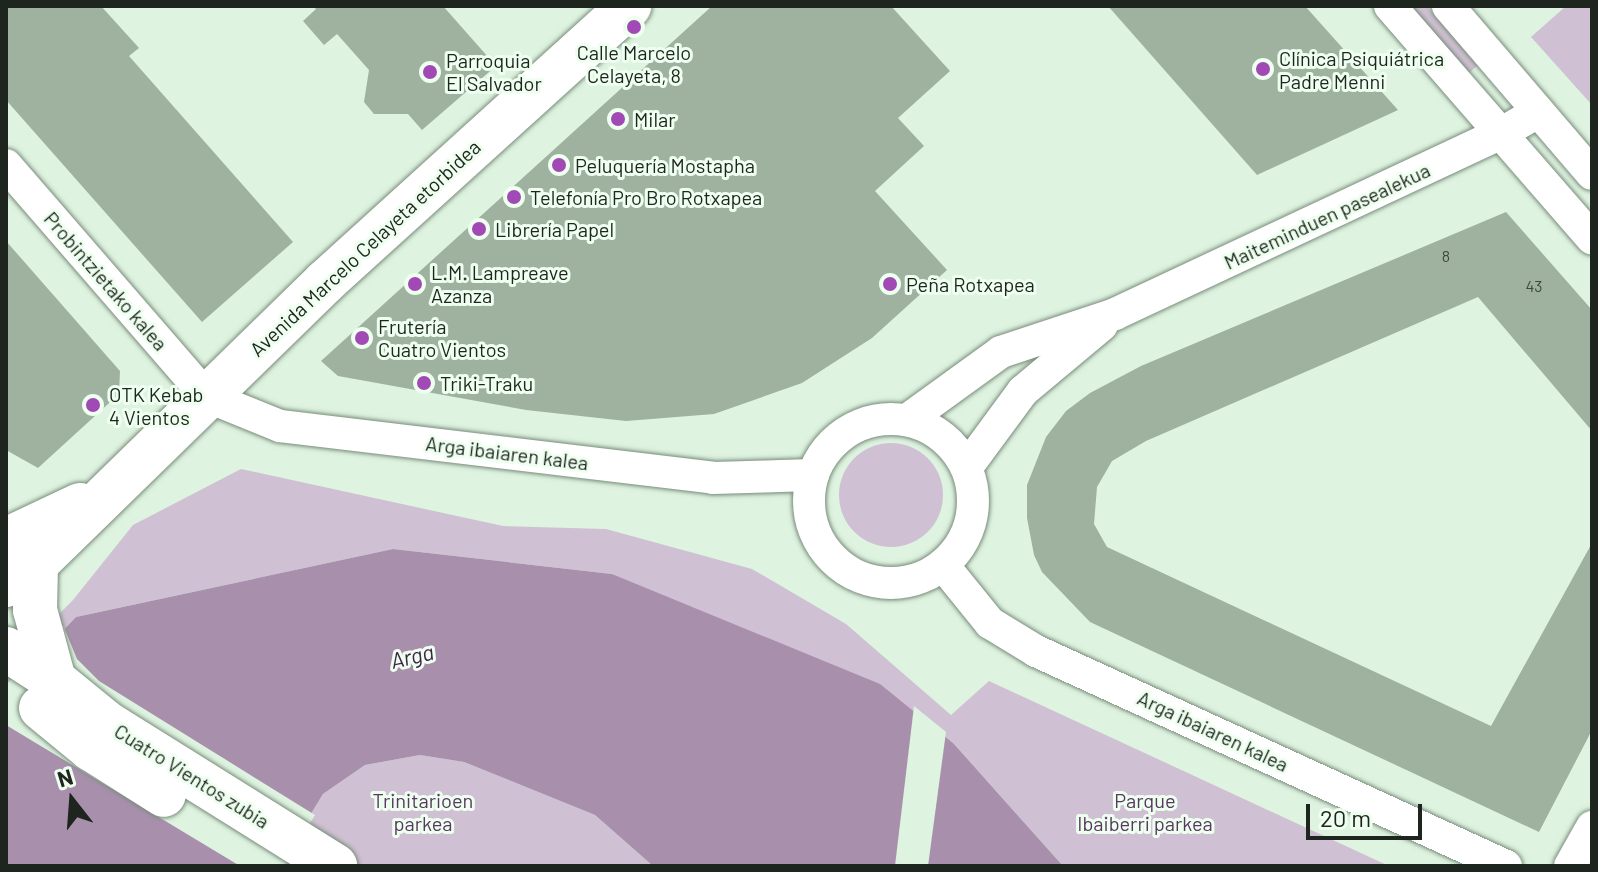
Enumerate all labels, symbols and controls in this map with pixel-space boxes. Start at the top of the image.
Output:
marker: Calle Marcelo Celayeta, 8 [625,18,643,36]
place label: Calle Marcelo Celayeta, 8 [577,40,691,87]
place label: Clínica Psiquiátrica Padre Menni [1279,46,1444,93]
place label: Parroquia El Salvador [446,48,542,95]
marker: Clínica Psiquiátrica Padre Menni [1254,60,1272,78]
marker: Parroquia El Salvador [421,63,439,81]
place label: Milar [634,107,675,131]
marker: Milar [609,110,627,128]
street label: Avenida Marcelo Celayeta etorbidea [245,135,485,361]
place label: Peluquería Mostapha [575,153,755,177]
marker: Peluquería Mostapha [550,156,568,174]
street label: Maiteminduen pasealekua [1220,158,1434,274]
place label: Telefonía Pro Bro Rotxapea [530,185,762,209]
marker: Telefonía Pro Bro Rotxapea [505,188,523,206]
street label: Probintzietako kalea [39,207,173,355]
place label: Librería Papel [495,217,614,241]
marker: Librería Papel [470,220,488,238]
house number: 8 [1442,246,1450,266]
place label: L.M. Lampreave Azanza [431,260,569,307]
place label: Peña Rotxapea [906,272,1035,296]
marker: L.M. Lampreave Azanza [406,275,424,293]
marker: Peña Rotxapea [881,275,899,293]
house number: 43 [1525,276,1543,296]
place label: Frutería Cuatro Vientos [378,314,506,361]
marker: Frutería Cuatro Vientos [353,329,371,347]
place label: Triki-Traku [440,371,533,395]
marker: Triki-Traku [415,374,433,392]
place label: OTK Kebab 4 Vientos [109,382,203,429]
marker: OTK Kebab 4 Vientos [84,396,102,414]
street label: Arga ibaiaren kalea [424,431,590,475]
water label: Arga [388,638,436,674]
street label: Arga ibaiaren kalea [1134,686,1292,776]
street label: Cuatro Vientos zubia [110,719,274,833]
north arrow [32,760,112,840]
text: N [54,762,76,792]
park label: Trinitarioen parkea [373,788,473,835]
scale bar [1310,788,1426,838]
park label: Parque Ibaiberri parkea [1077,789,1213,836]
text: 20 m [1320,803,1371,832]

